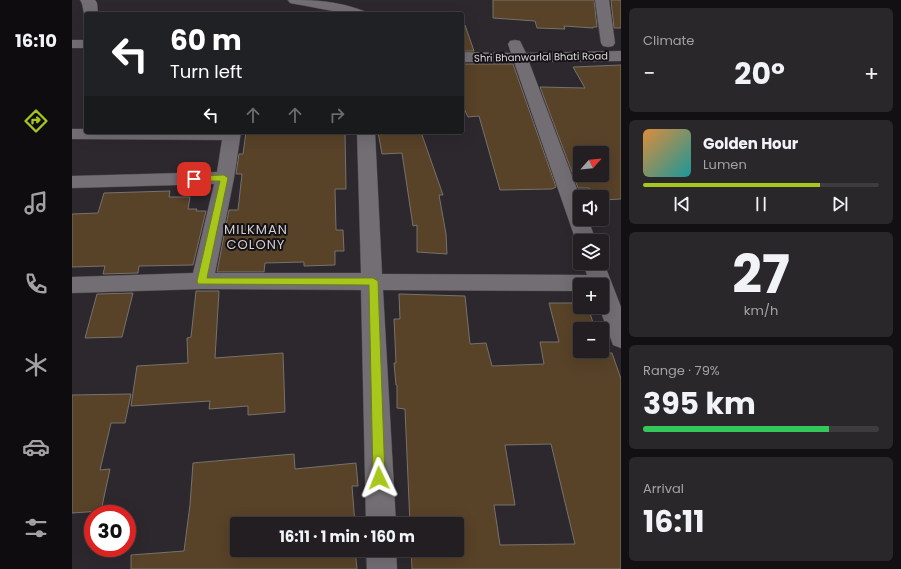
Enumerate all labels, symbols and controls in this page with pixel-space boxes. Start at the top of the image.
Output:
text: 60 m [170,21,242,60]
text: 16:10 [15,28,57,53]
icon: left [104,28,156,80]
text: Climate [643,31,694,50]
street label: Shri Bhanwarlal Bhati Road [474,48,608,66]
text: 20° [734,52,785,95]
text: − [643,58,655,89]
text: + [864,58,879,89]
text: Turn left [170,59,242,84]
icon: left [200,104,222,126]
icon: ahead [242,104,264,126]
icon: ahead [284,104,306,126]
icon: right [326,104,348,126]
icon: directions [22,107,50,135]
text: Golden Hour [703,133,798,154]
north arrow [573,146,609,182]
map controls [573,146,609,358]
text: Lumen [703,155,747,174]
pin [177,162,211,196]
icon: arrive [183,168,205,190]
icon: music [22,189,50,217]
button: sound [573,190,609,226]
icon: previous [671,193,693,215]
icon: pause [750,193,772,215]
icon: next [829,193,851,215]
district label: MILKMAN COLONY [224,220,288,254]
button: layers [573,234,609,270]
text: 27 [732,238,790,311]
icon: phone [22,270,50,298]
button: + [573,278,609,314]
text: km/h [744,301,778,320]
button: − [573,322,609,358]
icon: climate [22,351,50,379]
text: Range · 79% [643,361,720,380]
text: 395 km [643,382,756,425]
icon: car [22,433,50,461]
position arrow [358,457,400,499]
text: Arrival [643,479,684,498]
text: 16:11 [643,500,704,543]
speed limit sign: 30 [84,505,136,557]
icon: filters [22,514,50,542]
text: 16:11 · 1 min · 160 m [279,526,415,547]

